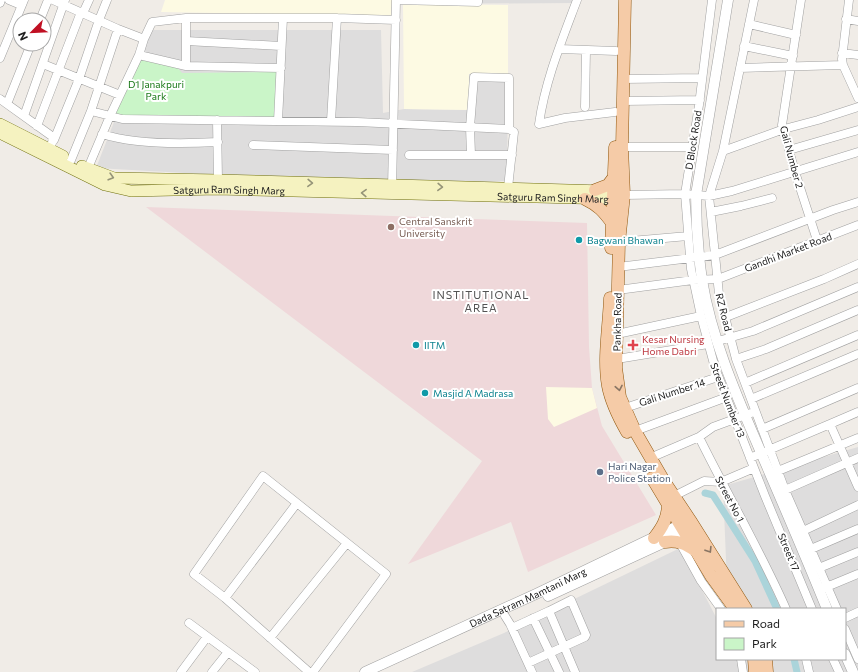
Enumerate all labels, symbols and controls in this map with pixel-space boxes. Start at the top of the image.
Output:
north arrow [12,12,52,52]
text: N [15,30,30,43]
park label: D1 Janakpuri Park [128,78,184,102]
street label: D Block Road [682,109,704,171]
street label: Gali Number 2 [778,124,806,190]
one-way arrow [107,172,114,181]
one-way arrow [307,179,313,187]
one-way arrow [437,182,443,191]
street label: Satguru Ram Singh Marg [173,183,286,197]
one-way arrow [361,189,367,198]
street label: Satguru Ram Singh Marg [497,190,610,205]
place label: Central Sanskrit University [399,215,472,239]
marker: Central Sanskrit University [386,222,396,232]
street label: Gandhi Market Road [743,230,834,274]
place label: Bagwani Bhawan [587,234,664,246]
marker: Bagwani Bhawan [574,235,584,245]
district label: INSTITUTIONAL AREA [432,288,530,314]
street label: Pankha Road [610,292,624,352]
street label: RZ Road [713,292,735,332]
place label: Kesar Nursing Home Dabri [642,333,705,357]
place label: IITM [424,339,445,351]
marker: Kesar Nursing Home Dabri [627,339,639,351]
marker: IITM [411,340,421,350]
street label: Street Number 13 [708,361,748,439]
street label: Gali Number 14 [637,376,707,408]
one-way arrow [614,385,622,392]
place label: Masjid A Madrasa [433,387,513,399]
marker: Masjid A Madrasa [420,388,430,398]
place label: Hari Nagar Police Station [608,460,671,484]
marker: Hari Nagar Police Station [595,467,605,477]
street label: Street No 1 [713,474,747,524]
street label: Street 17 [776,531,802,573]
one-way arrow [704,546,711,553]
street label: Dada Satram Mamtani Marg [467,565,589,630]
legend [716,608,846,660]
text: Road [752,616,780,630]
text: Park [752,636,778,650]

